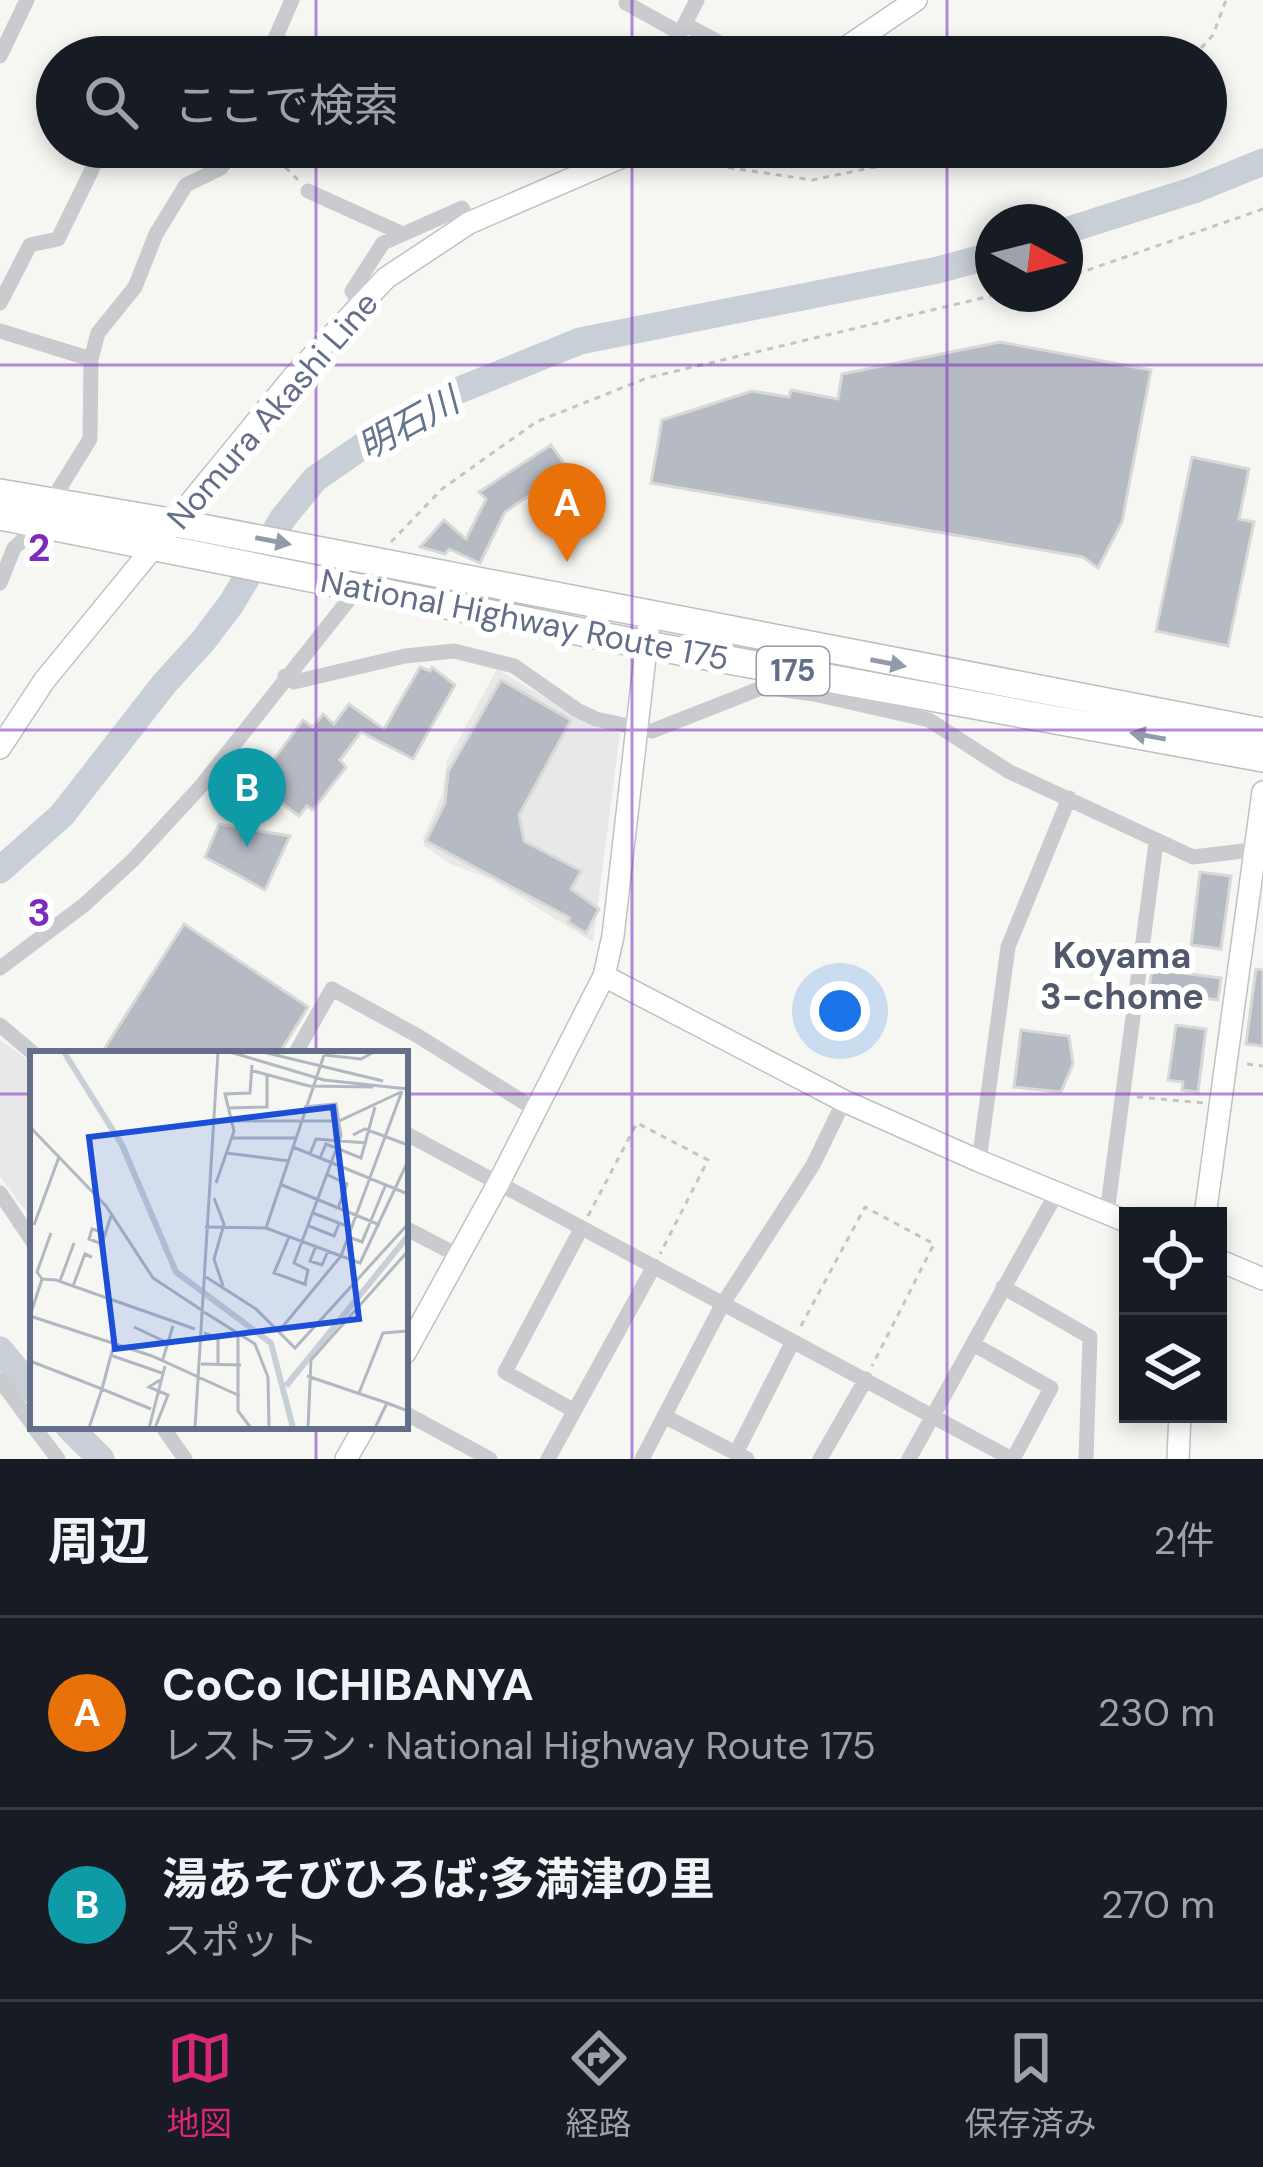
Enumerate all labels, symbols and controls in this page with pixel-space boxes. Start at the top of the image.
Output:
search box [36,36,1227,168]
icon: search [78,69,144,135]
text: ここで検索 [174,76,399,135]
north arrow [975,204,1083,312]
street label: Nomura Akashi Line [157,283,387,538]
water label: 明石川 [350,375,470,470]
pin: A [528,463,606,562]
text: 2 [28,522,50,573]
one-way arrow [254,532,292,551]
street label: National Highway Route 175 [317,559,733,680]
road number: 175 [757,647,829,695]
one-way arrow [870,654,908,672]
one-way arrow [1129,727,1166,746]
pin: B [208,748,286,847]
text: 3 [27,887,51,938]
district label: Koyama 3-chome [1040,932,1204,1020]
your location [810,981,870,1041]
inset map [30,1051,408,1429]
map controls [1119,1207,1227,1423]
button: locate [1119,1207,1227,1315]
button: layers [1119,1315,1227,1423]
text: 周辺 [48,1508,150,1575]
text: 2件 [1154,1515,1215,1566]
text: CoCo ICHIBANYA [162,1655,534,1714]
text: A [73,1687,101,1738]
text: 230 m [1098,1687,1215,1738]
text: レストラン · National Highway Route 175 [162,1720,876,1771]
text: 湯あそびひろば;多満津の里 [162,1850,715,1909]
text: B [75,1879,99,1930]
text: 270 m [1101,1879,1215,1930]
text: スポット [162,1915,318,1966]
tab: 地図 [167,2025,233,2145]
tab: 経路 [566,2025,632,2145]
tab: 保存済み [965,2025,1097,2145]

